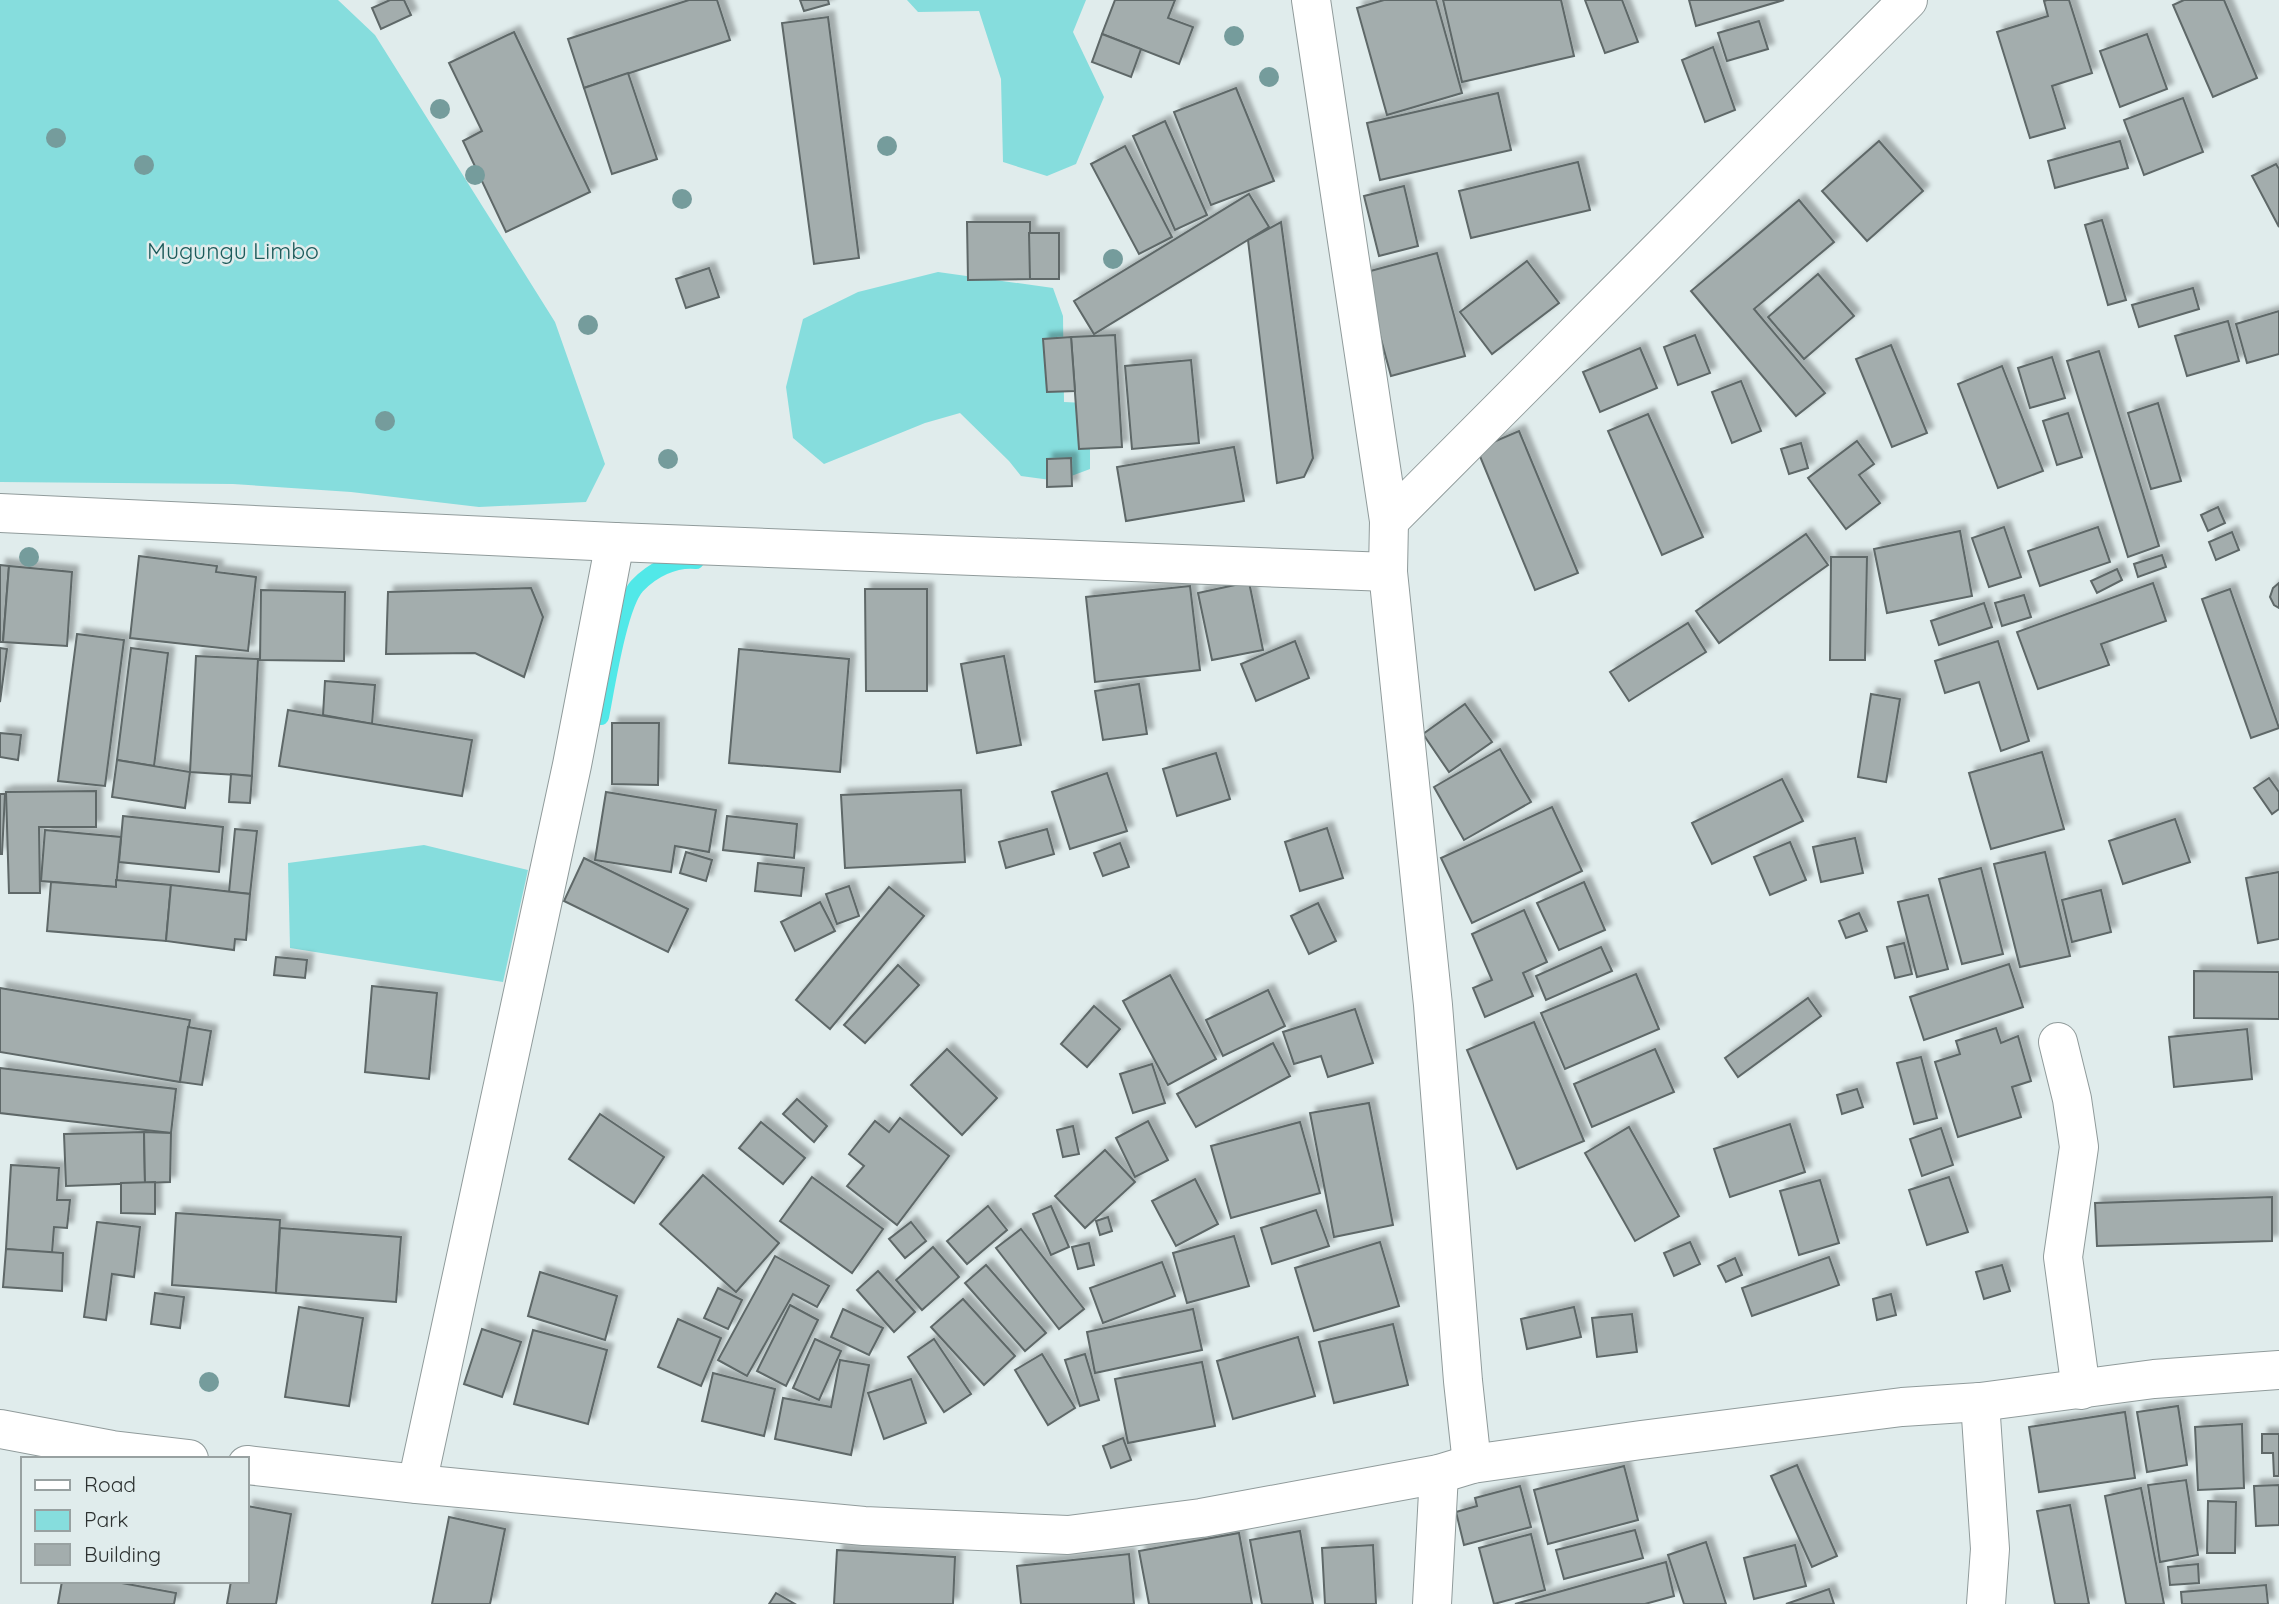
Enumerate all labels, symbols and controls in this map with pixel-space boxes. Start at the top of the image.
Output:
park label: Mugungu Limbo [147,236,319,265]
legend [21,1457,248,1583]
text: Road [84,1471,136,1497]
text: Park [84,1506,128,1532]
text: Building [84,1541,161,1567]

